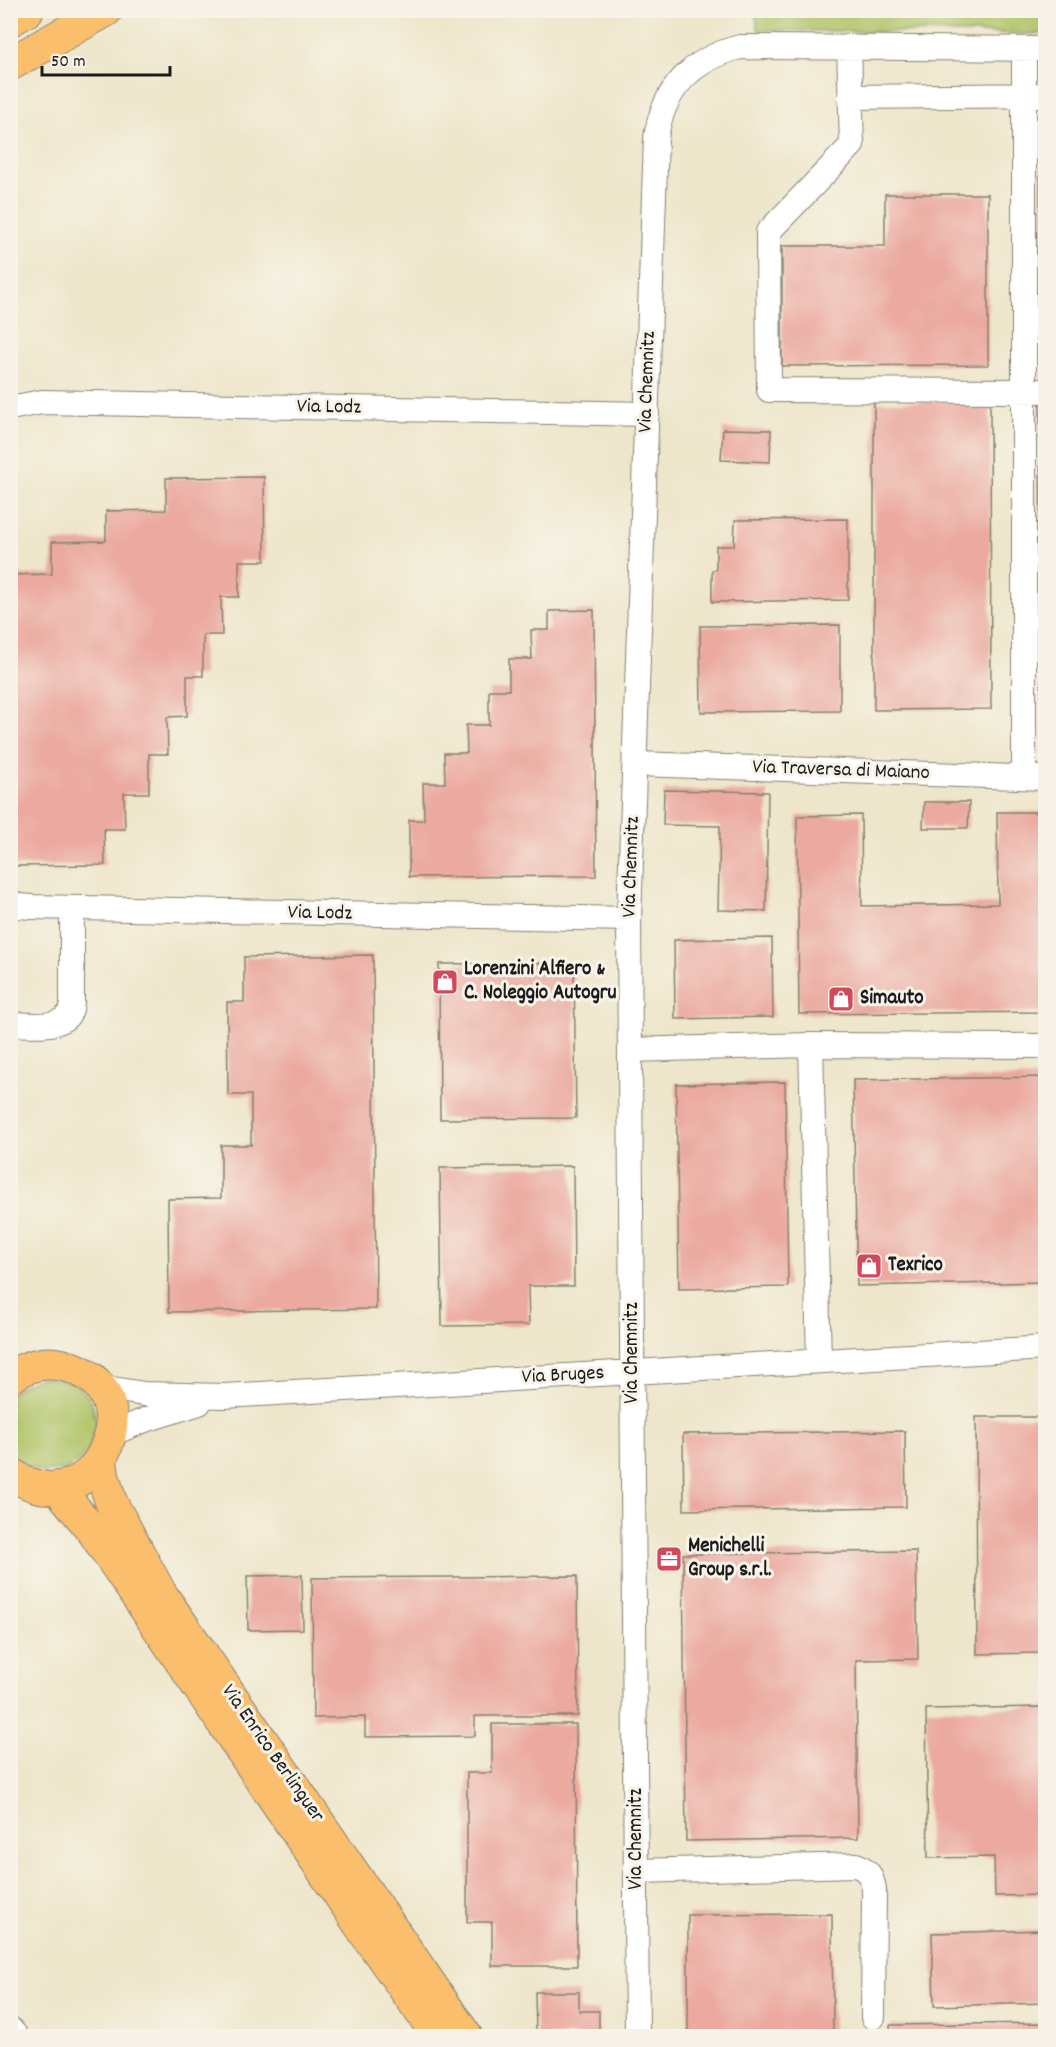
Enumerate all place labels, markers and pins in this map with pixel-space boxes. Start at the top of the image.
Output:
place label: Lorenzini Alfiero & C. Noleggio Autogru [464,955,617,1009]
shop icon: Lorenzini Alfiero & C. Noleggio Autogru [430,967,460,997]
shop icon: Simauto [826,984,856,1014]
place label: Simauto [860,984,924,1014]
shop icon: Texrico [854,1251,884,1281]
place label: Texrico [888,1251,943,1281]
place label: Menichelli Group s.r.l. [688,1532,771,1586]
office icon: Menichelli Group s.r.l. [654,1544,684,1574]

